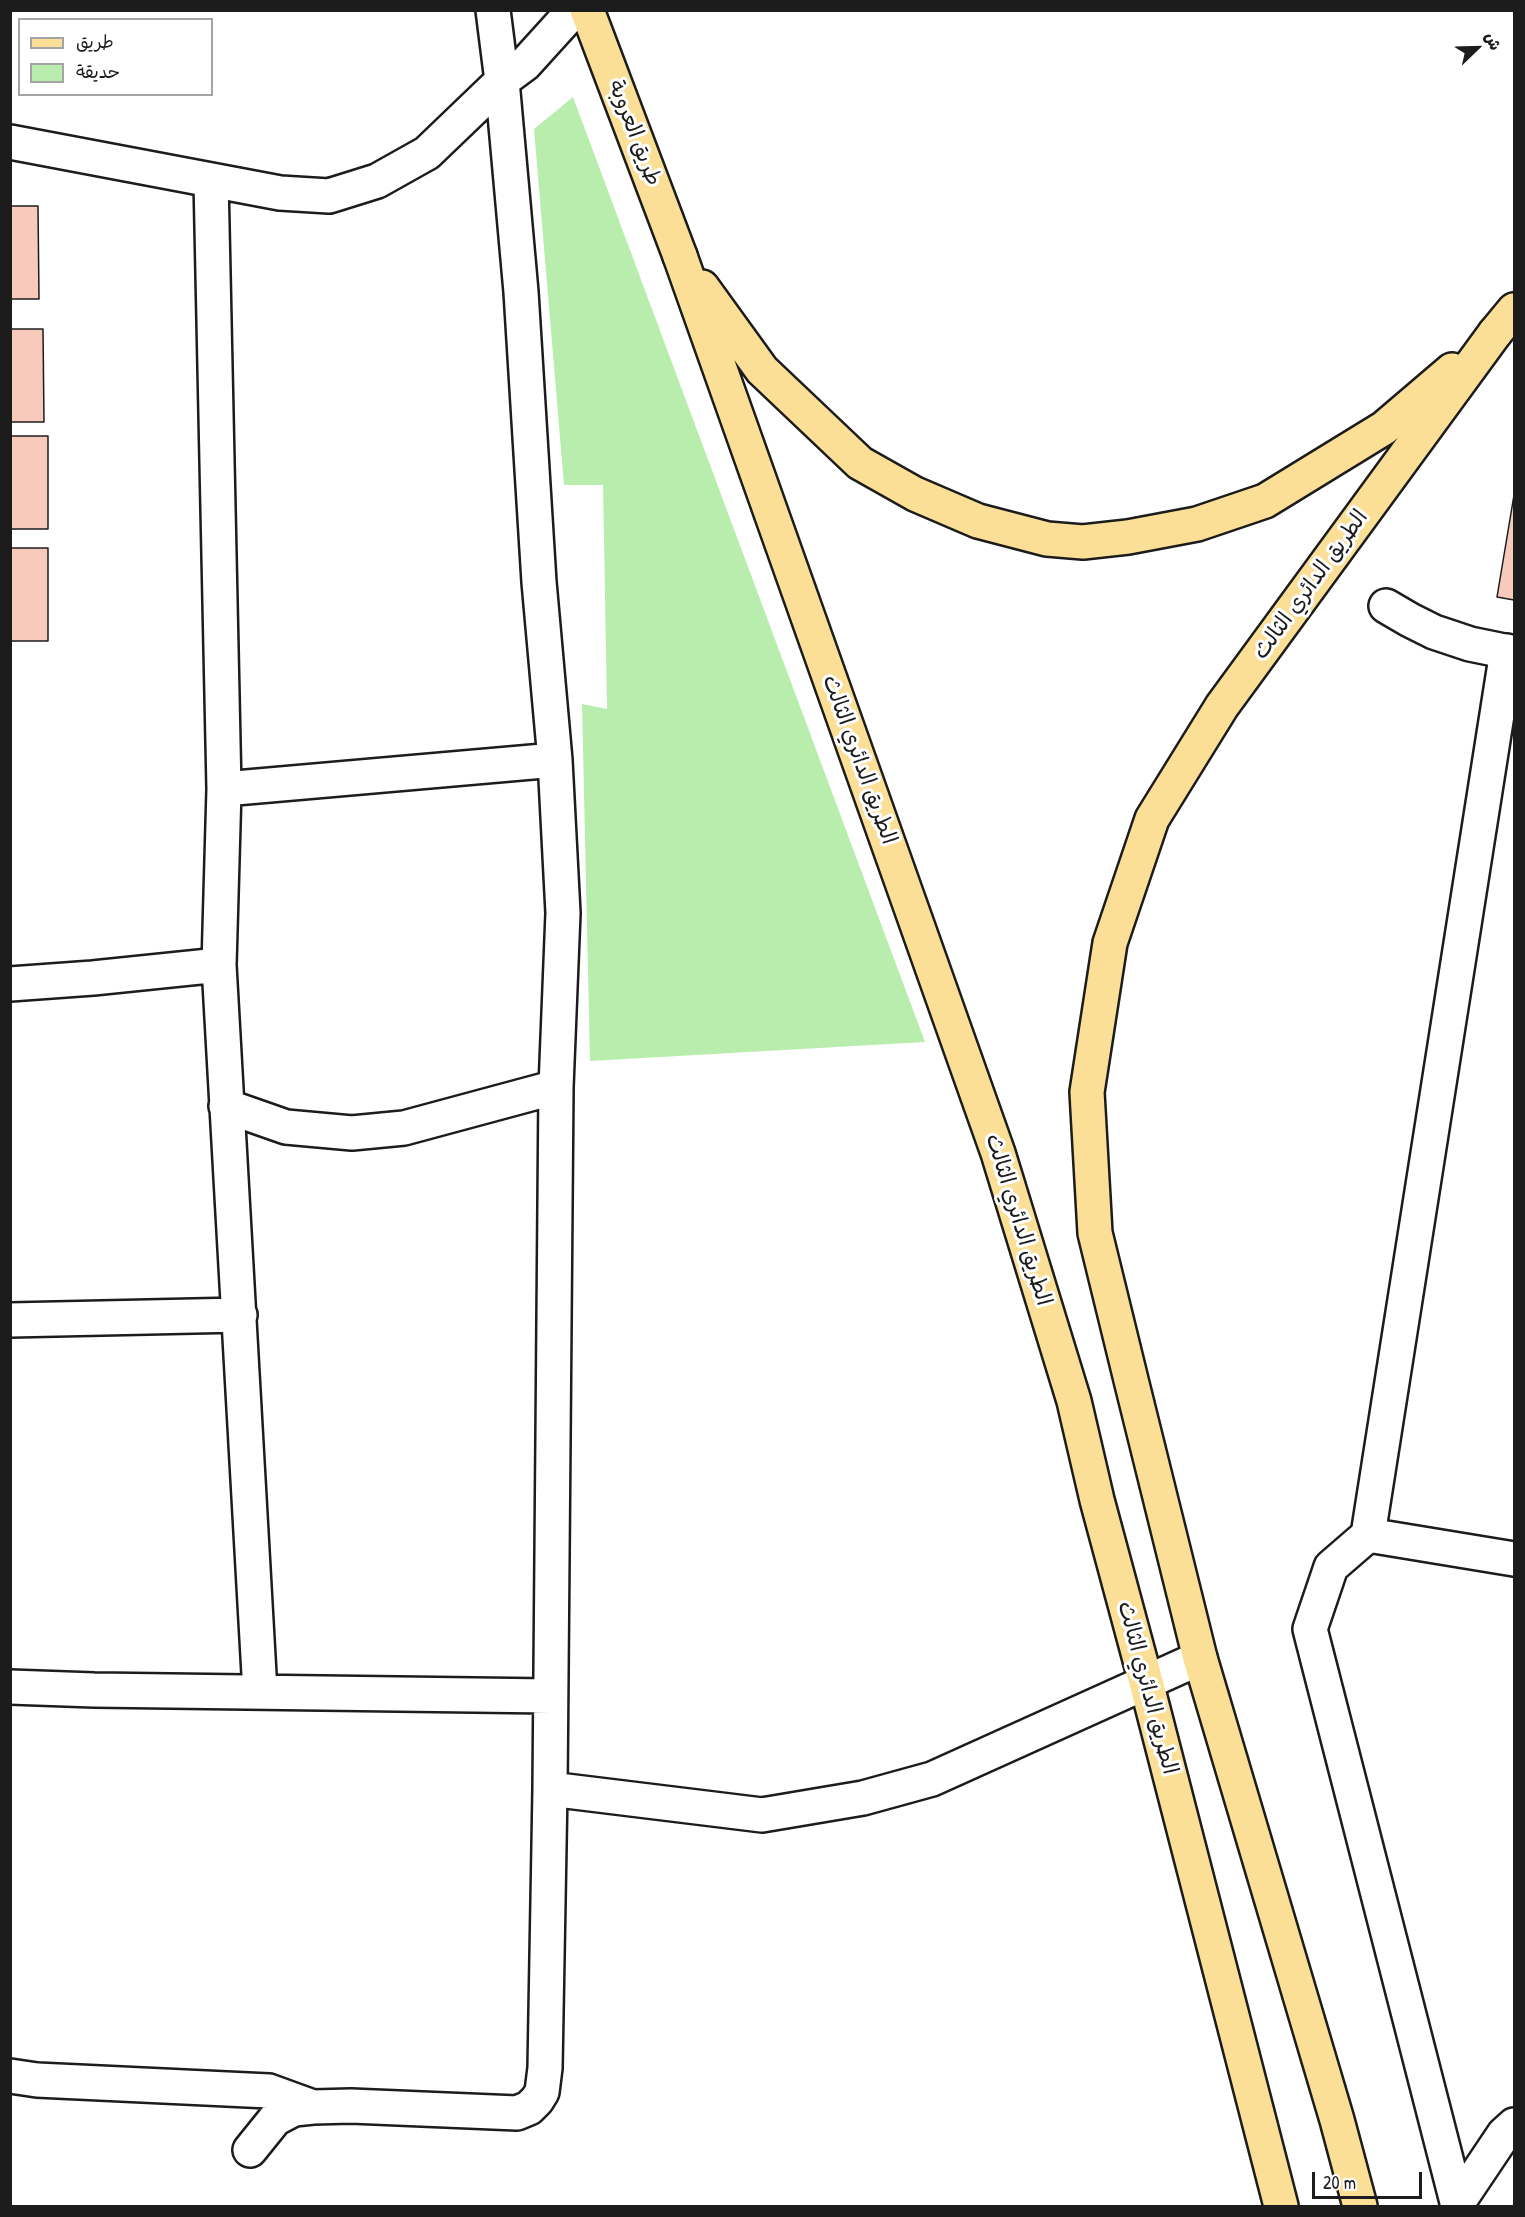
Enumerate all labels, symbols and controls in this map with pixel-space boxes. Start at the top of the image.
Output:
legend [18,18,213,96]
north arrow [1447,18,1507,78]
text: طريق [76,29,114,54]
text: ش [1480,29,1507,53]
text: حديقة [76,59,120,84]
street label: طريق العروبة [602,76,666,190]
street label: الطريق الدائري الثالث [1248,505,1374,665]
street label: الطريق الدائري الثالث [816,672,902,848]
street label: الطريق الدائري الثالث [979,1131,1057,1309]
street label: الطريق الدائري الثالث [1111,1599,1183,1777]
scale bar [1315,2160,1424,2198]
text: 20 m [1323,2170,1356,2195]

